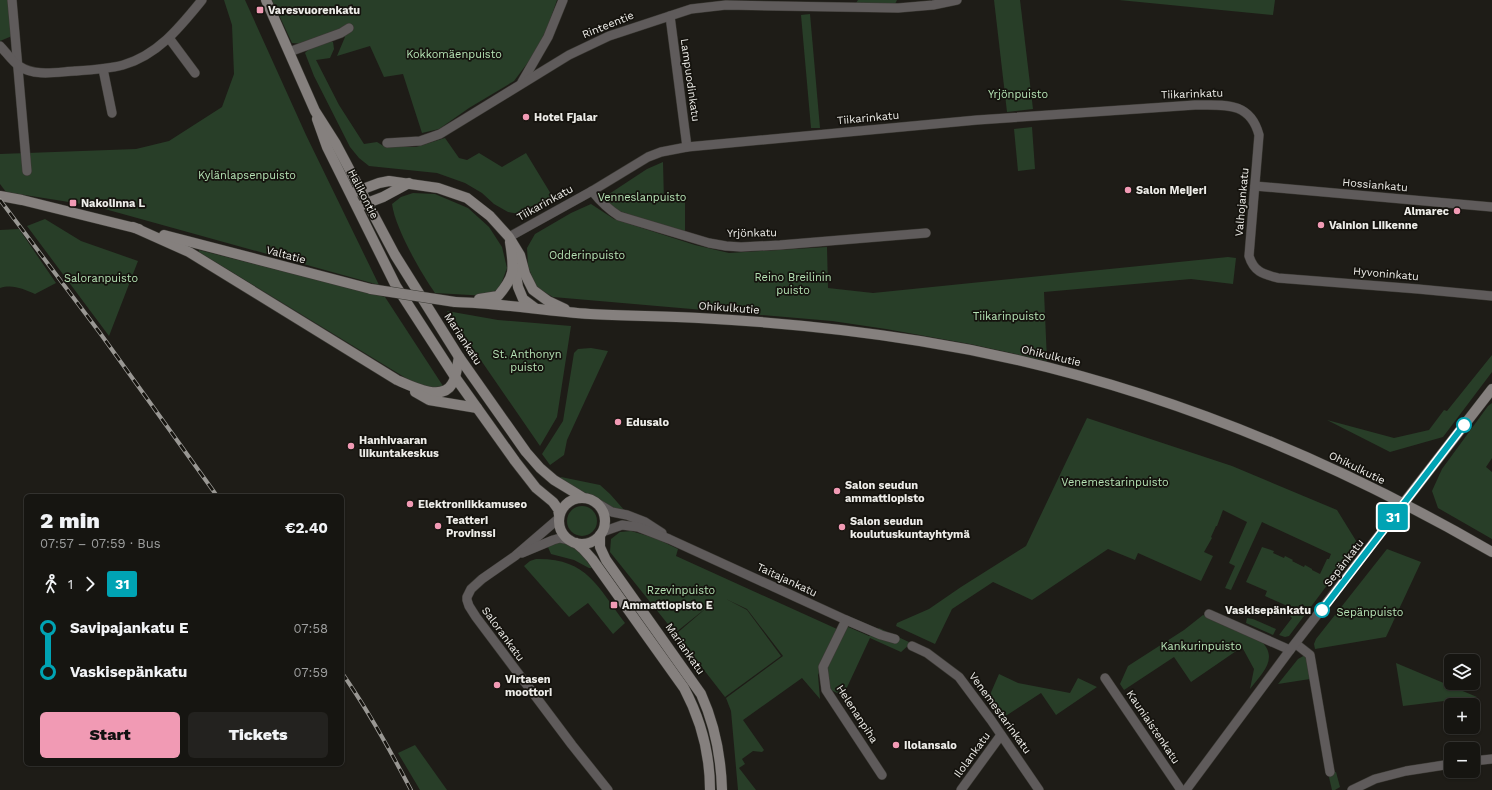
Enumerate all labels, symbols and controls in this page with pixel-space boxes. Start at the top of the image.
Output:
place label: Varesvuorenkatu [268,4,360,17]
marker: Varesvuorenkatu [255,5,265,15]
street label: Rinteentie [580,9,636,41]
street label: Lampuodinkatu [678,38,702,122]
park label: Kokkomäenpuisto [406,48,502,61]
street label: Tiikarinkatu [1161,86,1223,102]
park label: Yrjönpuisto [988,88,1048,101]
street label: Tiikarinkatu [836,109,900,127]
place label: Hotel Fjalar [534,111,598,124]
marker: Hotel Fjalar [521,112,531,122]
street label: Halikontie [345,167,381,221]
street label: Valhojankatu [1233,167,1251,237]
park label: Kylänlapsenpuisto [198,169,296,182]
street label: Hossiankatu [1342,176,1408,194]
street label: Tiikarinkatu [515,182,575,224]
place label: Salon Meijeri [1136,184,1207,197]
marker: Salon Meijeri [1123,185,1133,195]
park label: Venneslanpuisto [598,191,686,204]
place label: Nakolinna L [81,197,145,210]
marker: Nakolinna L [68,198,78,208]
place label: Almarec [1404,205,1449,218]
marker: Almarec [1452,206,1462,216]
place label: Vainion Liikenne [1329,219,1418,232]
marker: Vainion Liikenne [1316,220,1326,230]
street label: Yrjönkatu [727,226,777,240]
street label: Valtatie [265,244,307,266]
park label: Odderinpuisto [549,249,625,262]
street label: Hyvoninkatu [1352,265,1420,283]
park label: Reino Breilinin puisto [754,271,832,297]
park label: Saloranpuisto [64,272,138,285]
street label: Ohikulkutie [698,299,760,317]
street label: Mariankatu [441,310,485,368]
park label: Tiikarinpuisto [973,310,1045,323]
street label: Ohikulkutie [1020,343,1082,369]
park label: St. Anthonyn puisto [492,348,562,374]
place label: Edusalo [626,416,669,429]
marker: Edusalo [613,417,623,427]
unlabelled marker [1456,417,1472,433]
place label: Hanhivaaran liikuntakeskus [359,434,439,460]
marker: Hanhivaaran liikuntakeskus [346,441,356,451]
street label: Ohikulkutie [1327,449,1387,487]
park label: Venemestarinpuisto [1061,476,1169,489]
place label: Salon seudun ammattiopisto [845,479,925,505]
marker: Salon seudun ammattiopisto [832,486,842,496]
place label: Elektroniikkamuseo [418,498,527,511]
marker: Elektroniikkamuseo [405,499,415,509]
line badge: 31 [1375,504,1411,530]
text: 2 min [40,508,100,533]
text: 31 [1386,509,1400,525]
place label: Teatteri Provinssi [446,514,496,540]
place label: Salon seudun koulutuskuntayhtymä [850,515,970,541]
text: €2.40 [285,519,328,537]
marker: Teatteri Provinssi [433,521,443,531]
marker: Salon seudun koulutuskuntayhtymä [837,522,847,532]
text: 07:57 – 07:59 · Bus [40,536,161,551]
street label: Sepänkatu [1321,537,1367,589]
street label: Taitajankatu [755,560,819,600]
icon: walk [40,573,62,595]
icon: forward [79,573,101,595]
text: 31 [115,576,129,592]
text: 1 [68,577,73,592]
park label: Rzevinpuisto [647,584,715,597]
place label: Ammattiopisto E [622,599,713,612]
marker: Ammattiopisto E [609,600,619,610]
marker: Vaskisepänkatu [1314,602,1330,618]
street label: Salorankatu [479,604,527,664]
place label: Vaskisepänkatu [1225,604,1311,617]
park label: Sepänpuisto [1337,606,1403,619]
text: Savipajankatu E [70,619,188,637]
text: 07:58 [293,621,328,636]
street label: Mariankatu [663,621,707,677]
park label: Kankurinpuisto [1161,640,1241,653]
map controls [1444,654,1480,778]
button: layers [1444,654,1480,690]
text: Vaskisepänkatu [70,663,187,681]
text: 07:59 [293,665,328,680]
street label: Venemestarinkatu [966,670,1034,756]
place label: Virtasen moottori [505,673,552,699]
marker: Virtasen moottori [492,680,502,690]
street label: Helenanpiha [833,682,881,746]
street label: Kauniaistenkatu [1124,688,1182,766]
button: + [1444,698,1480,734]
button: Start [40,712,180,758]
button: Tickets [188,712,328,758]
street label: Ilolankatu [951,730,993,780]
place label: Ilolansalo [904,739,957,752]
marker: Ilolansalo [891,740,901,750]
button: − [1444,742,1480,778]

